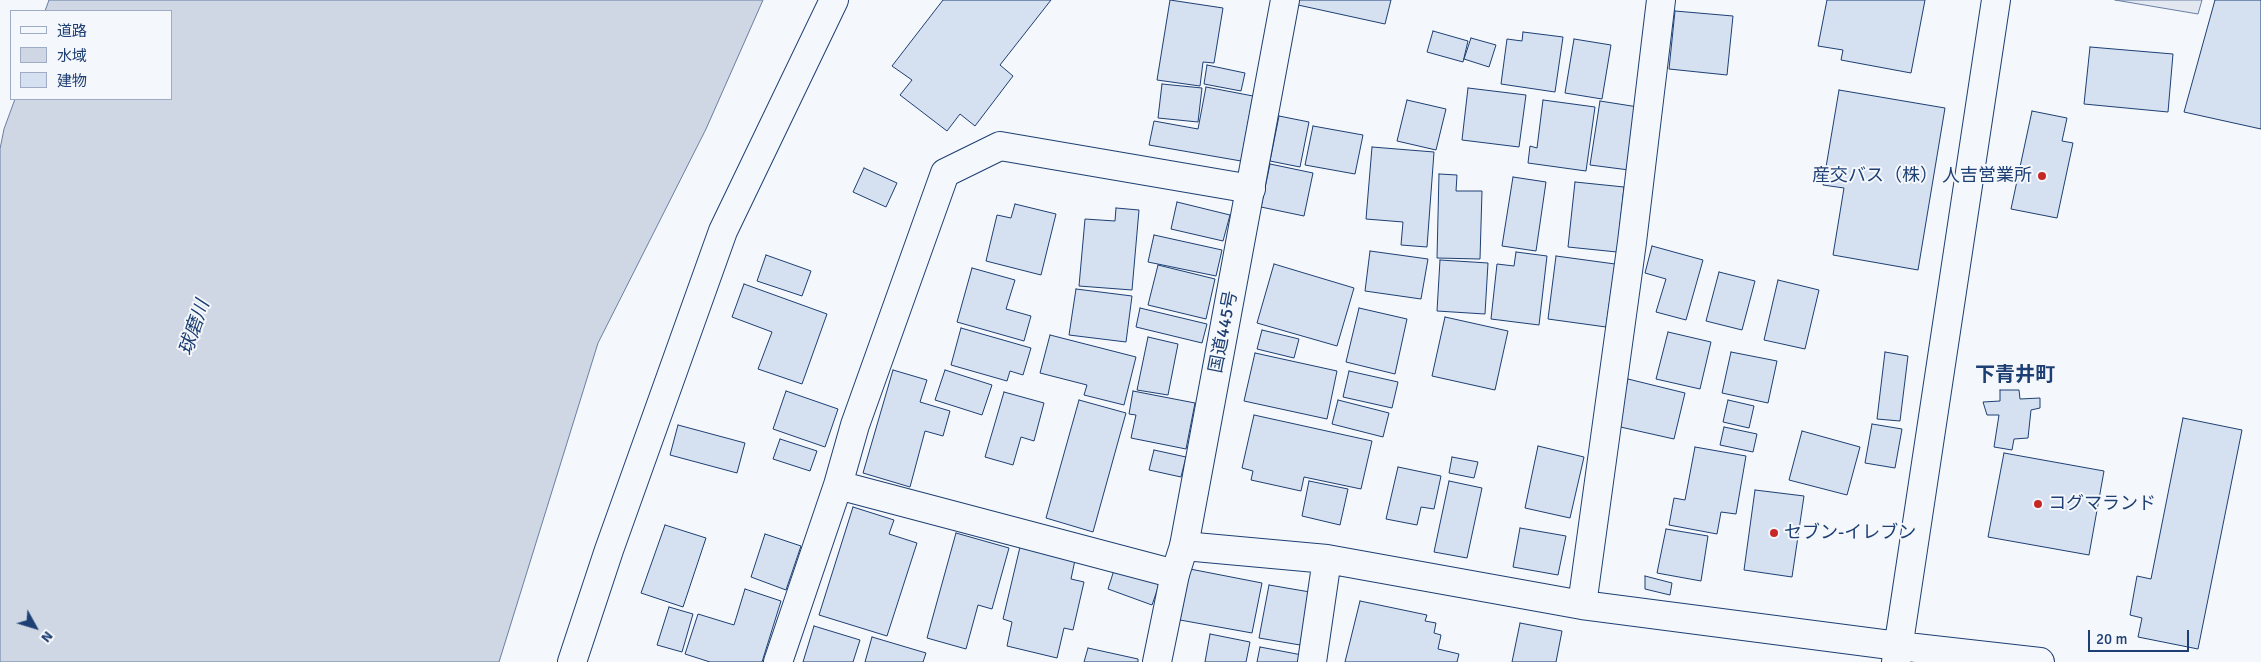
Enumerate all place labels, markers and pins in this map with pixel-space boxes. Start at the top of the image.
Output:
place label: 産交バス（株） 人吉営業所 [1812,165,2032,187]
marker: 産交バス（株） 人吉営業所 [2036,170,2048,182]
place label: コグマランド [2048,493,2156,515]
marker: コグマランド [2032,498,2044,510]
place label: セブン-イレブン [1784,522,1916,544]
marker: セブン-イレブン [1768,527,1780,539]

